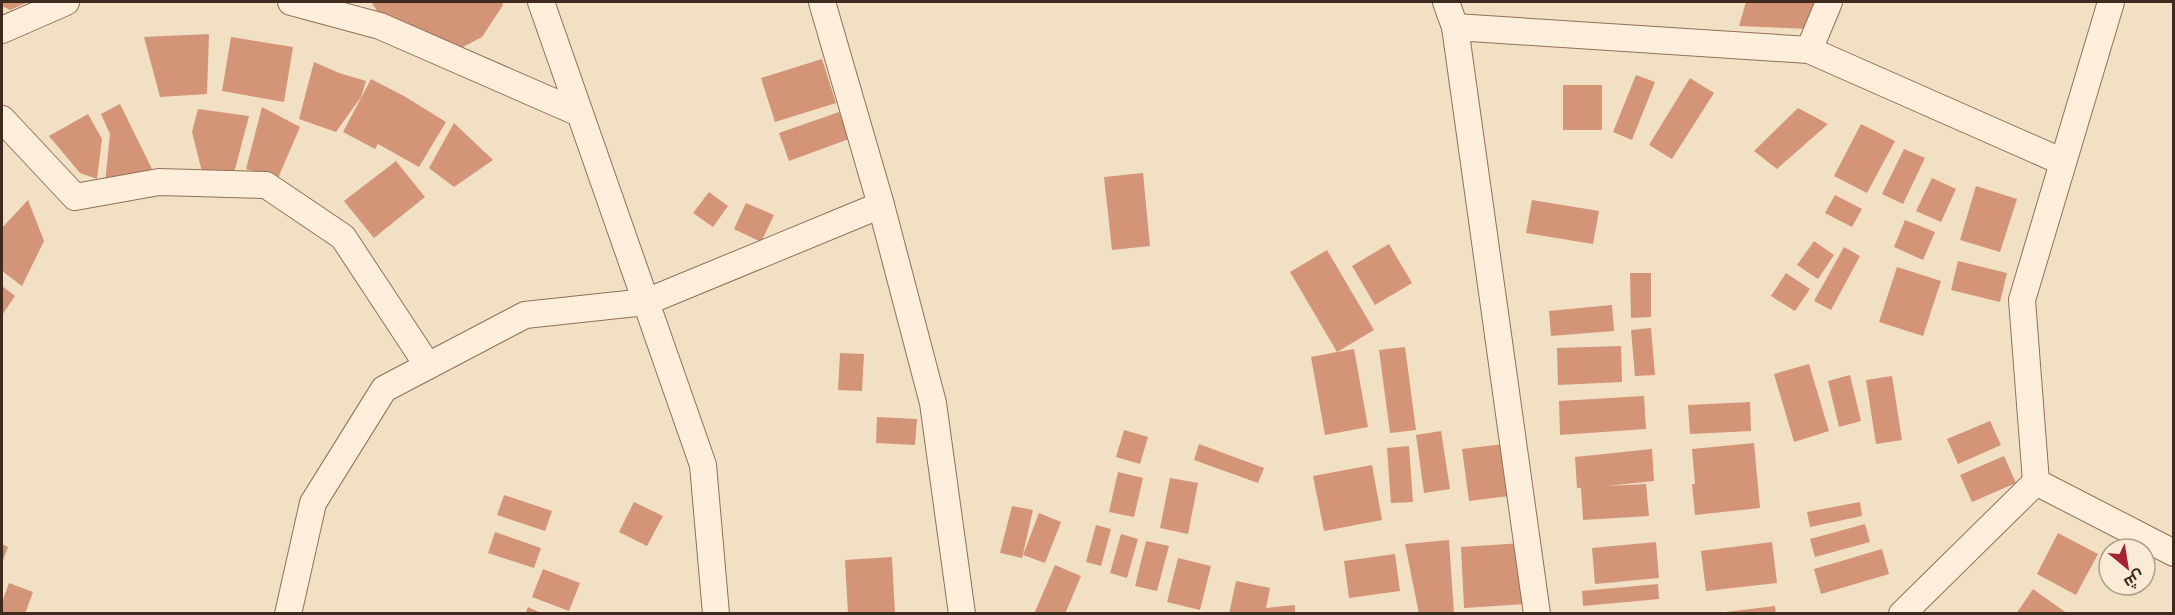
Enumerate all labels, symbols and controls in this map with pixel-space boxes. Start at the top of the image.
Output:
north arrow [2097,537,2157,597]
text: ش [2121,566,2149,595]

